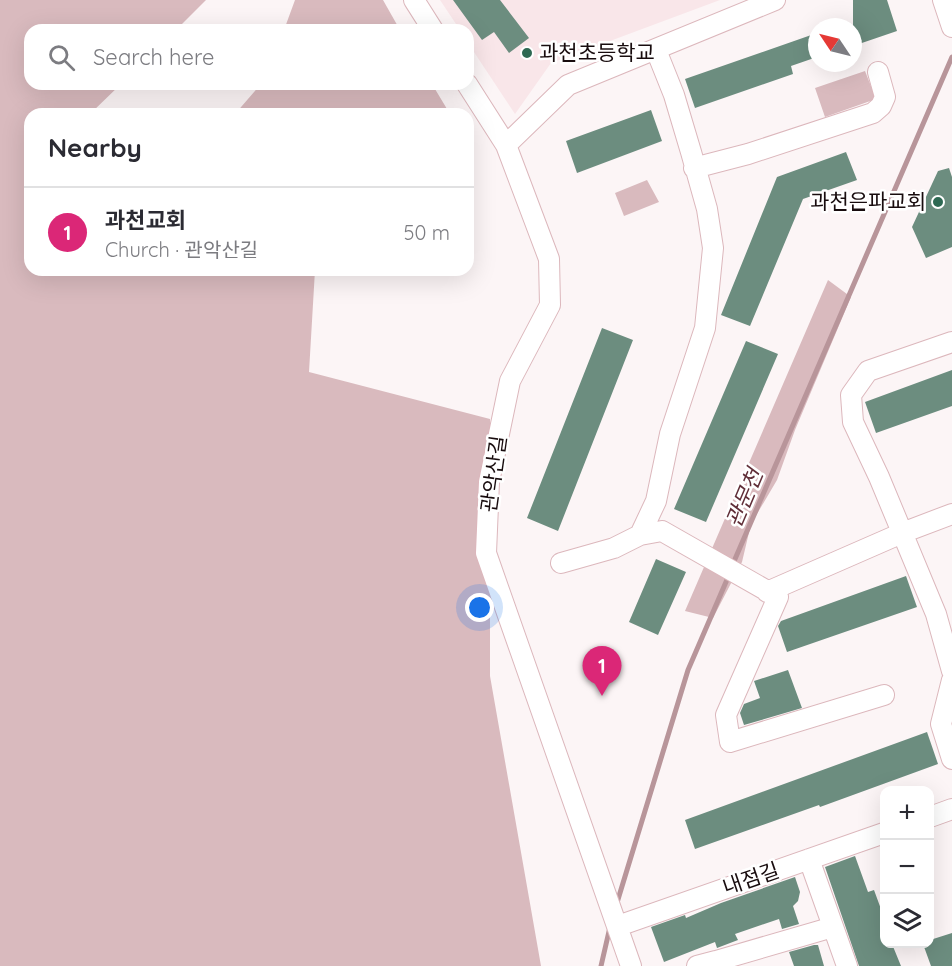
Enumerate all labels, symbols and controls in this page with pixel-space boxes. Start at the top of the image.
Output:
north arrow [808,18,862,72]
search box [24,24,474,90]
place label: 과천초등학교 [539,39,655,65]
icon: search [45,41,78,74]
text: Search here [93,43,214,71]
marker: 과천초등학교 [520,46,534,60]
text: Nearby [48,131,142,164]
place label: 과천은파교회 [810,188,926,214]
marker: 과천은파교회 [931,195,945,209]
text: 과천교회 [105,206,186,234]
text: 1 [64,220,71,245]
text: 50 m [404,220,450,245]
text: Church · 관악산길 [105,237,258,262]
street label: 관악산길 [475,434,511,514]
water label: 관문천 [719,462,770,531]
your location [465,593,494,622]
pin: 1 [582,646,622,696]
map controls [880,786,934,948]
button: + [880,786,934,840]
button: − [880,840,934,894]
street label: 내점길 [719,856,782,900]
button: layers [880,894,934,948]

